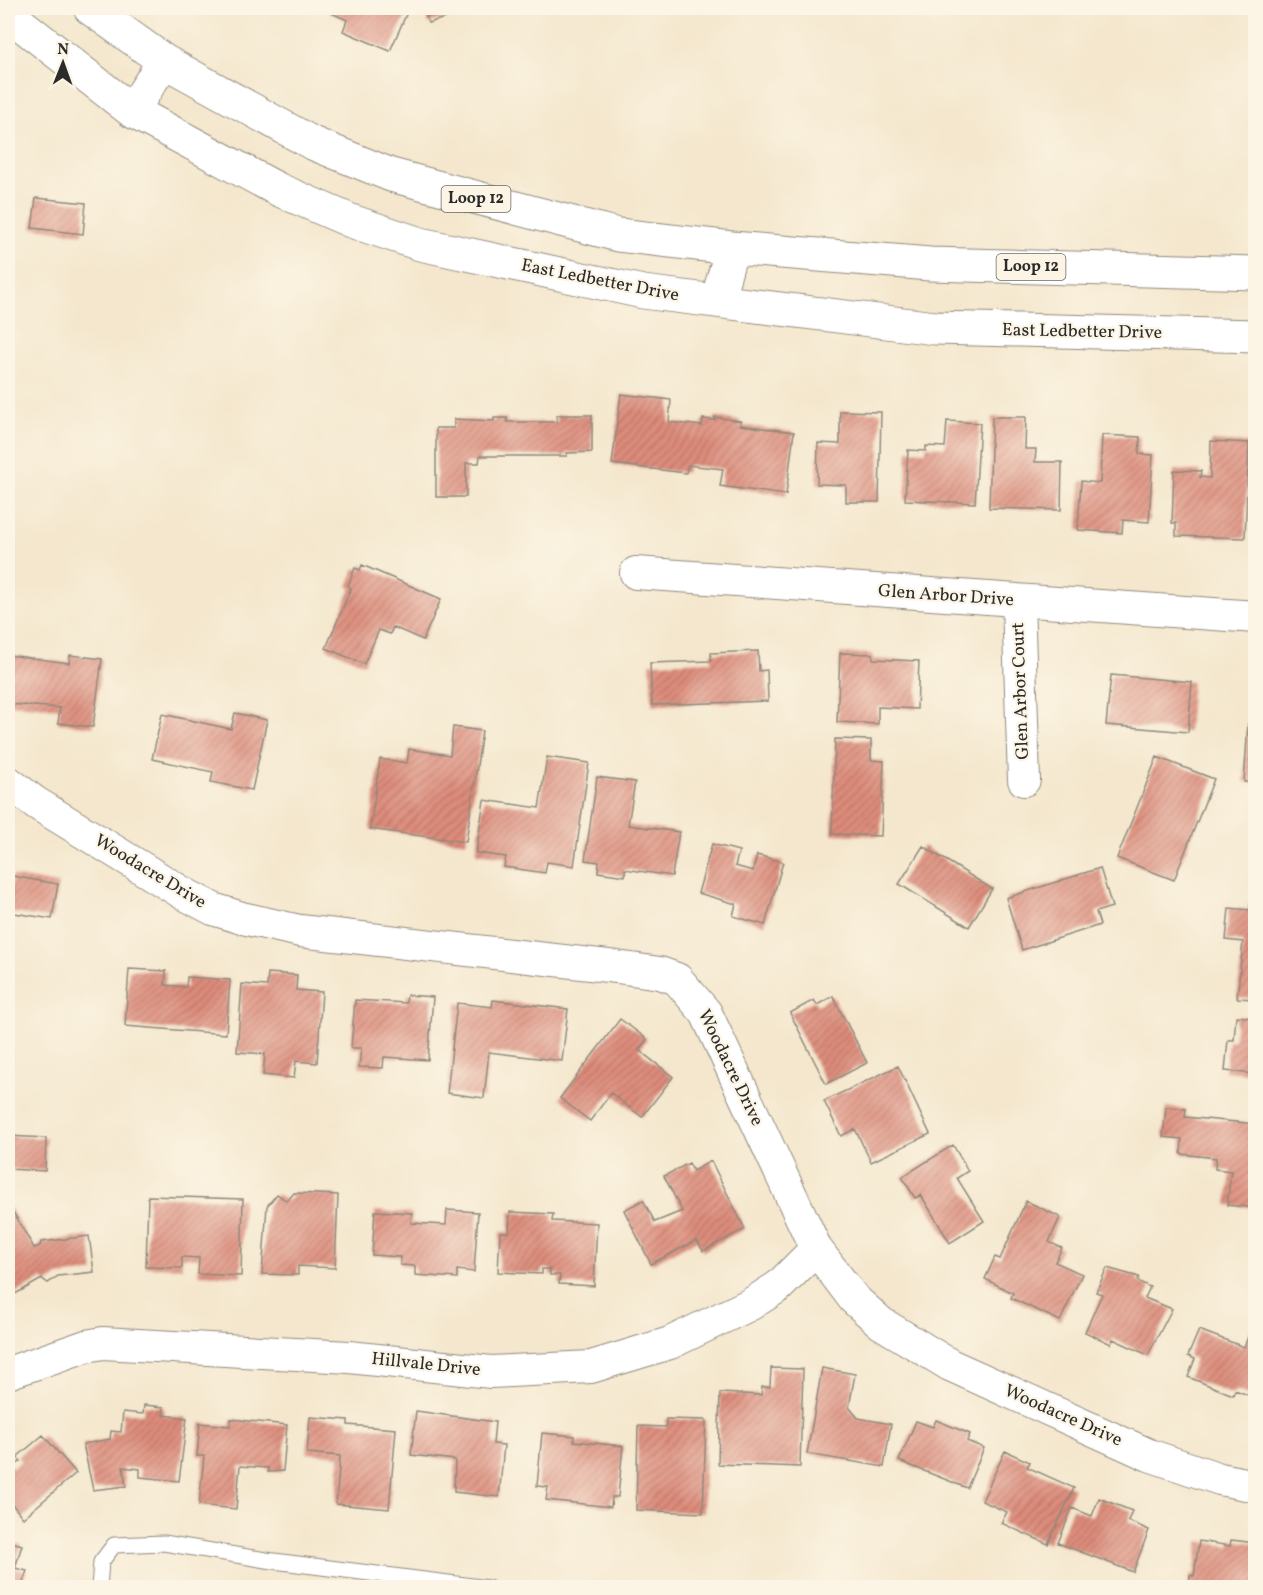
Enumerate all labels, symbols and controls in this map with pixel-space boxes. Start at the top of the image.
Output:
north arrow [33,33,93,93]
text: N [57,39,70,61]
road number: Loop 12 [442,186,510,212]
street label: East Ledbetter Drive [519,253,681,309]
road number: Loop 12 [996,254,1066,280]
street label: East Ledbetter Drive [1002,318,1162,346]
street label: Glen Arbor Drive [877,579,1015,613]
street label: Glen Arbor Court [1006,622,1036,760]
street label: Woodacre Drive [89,829,211,915]
street label: Woodacre Drive [691,1006,769,1130]
street label: Hillvale Drive [370,1347,482,1383]
street label: Woodacre Drive [1000,1379,1126,1453]

